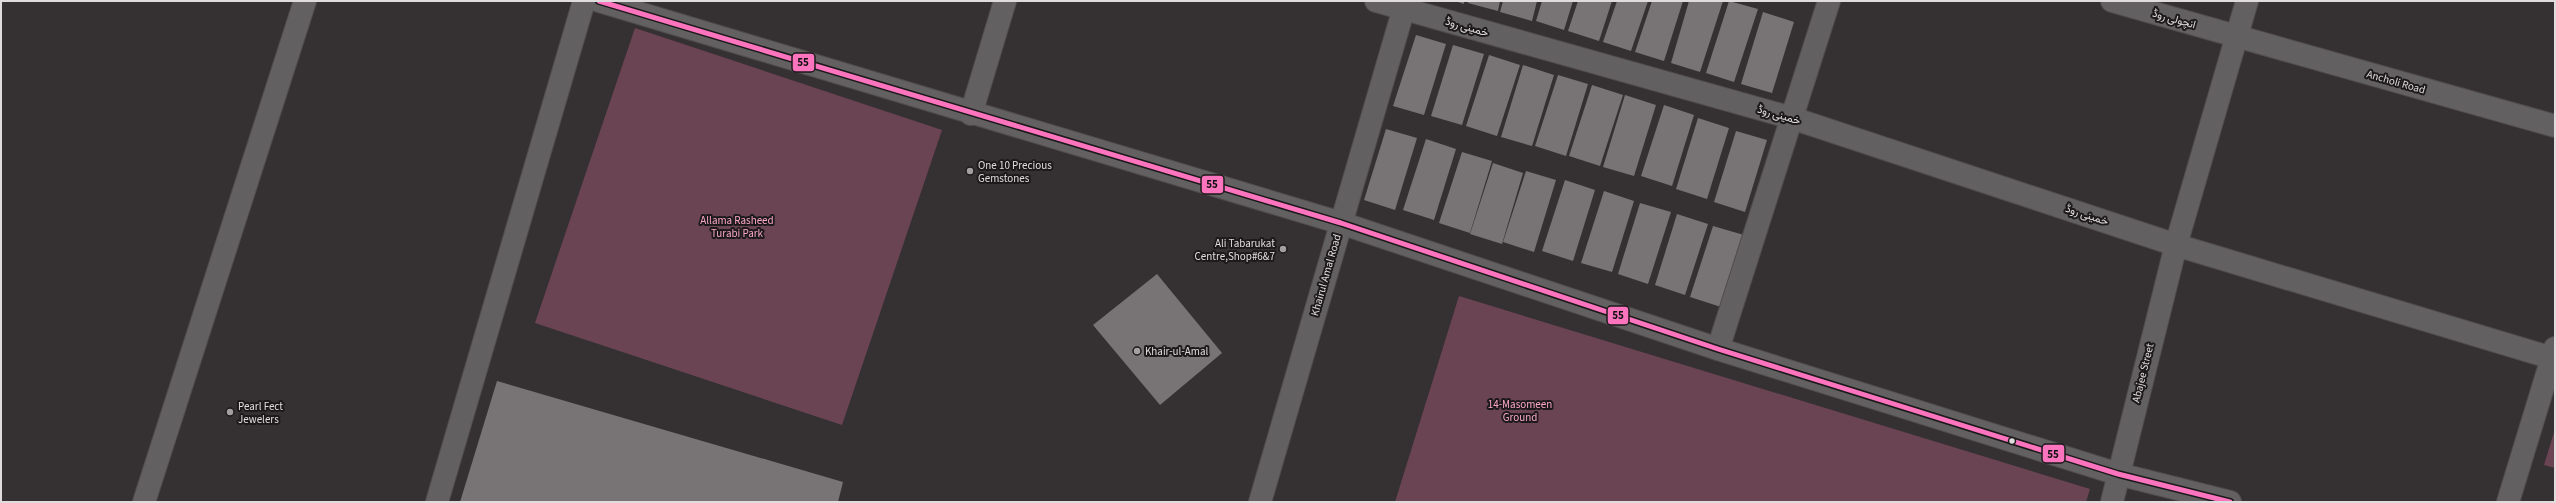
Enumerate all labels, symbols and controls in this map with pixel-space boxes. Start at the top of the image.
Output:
street label: انچولی روڈ [2151,6,2197,32]
street label: خمینی روڈ [1444,14,1490,40]
line badge: 55 [792,53,815,72]
text: 55 [797,55,809,70]
street label: Ancholi Road [2365,66,2427,98]
street label: خمینی روڈ [1756,102,1802,128]
place label: One 10 Precious Gemstones [978,158,1052,186]
marker: One 10 Precious Gemstones [965,166,975,176]
line badge: 55 [1201,175,1224,194]
text: 55 [1206,177,1218,192]
street label: خمینی روڈ [2064,201,2110,229]
park label: Allama Rasheed Turabi Park [700,213,774,241]
street label: Khairul Amal Road [1307,232,1345,318]
place label: Ali Tabarukat Centre,Shop#6&7 [1195,236,1275,264]
marker: Ali Tabarukat Centre,Shop#6&7 [1278,244,1288,254]
line badge: 55 [1607,306,1629,325]
text: 55 [1612,308,1624,323]
street label: Abajee Street [2128,341,2158,404]
place label: Khair-ul-Amal [1145,344,1208,359]
marker: Khair-ul-Amal [1132,346,1142,356]
park label: 14-Masomeen Ground [1488,397,1552,425]
place label: Pearl Fect Jewelers [238,399,283,427]
marker: Pearl Fect Jewelers [225,407,235,417]
unlabelled marker [2007,436,2017,446]
line badge: 55 [2042,444,2065,463]
text: 55 [2047,447,2059,462]

